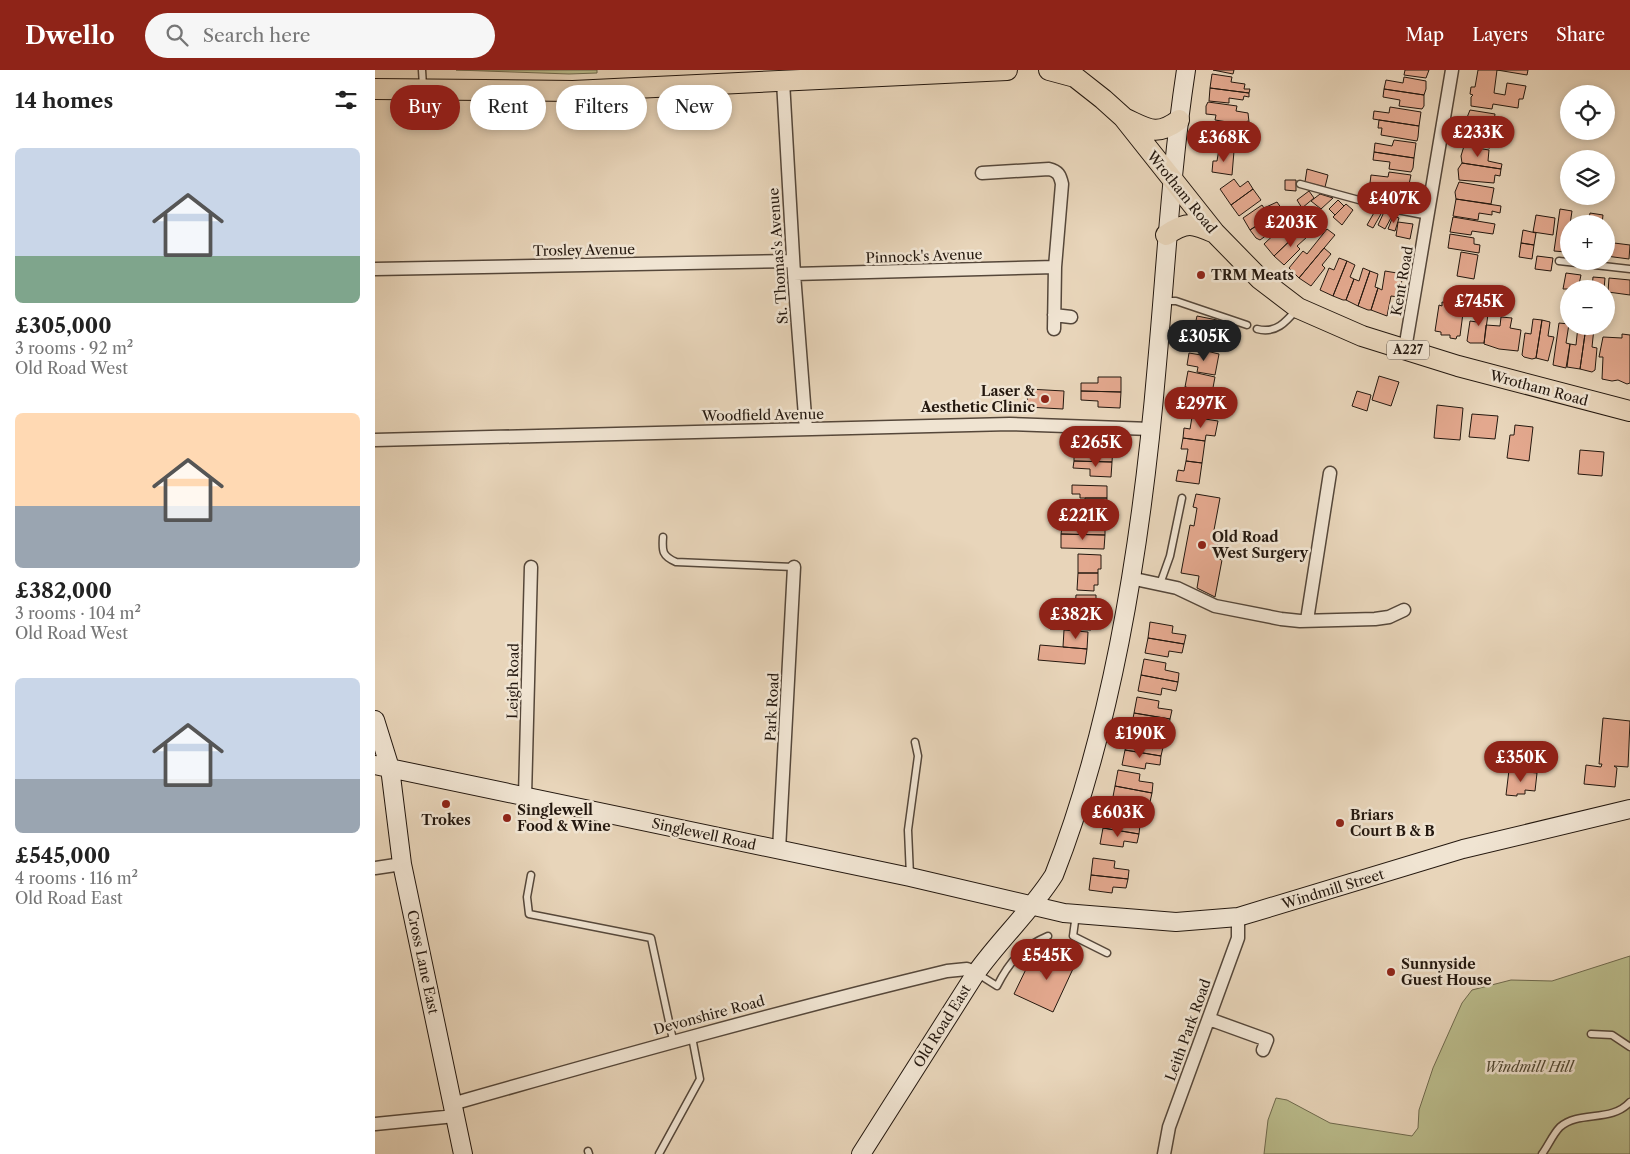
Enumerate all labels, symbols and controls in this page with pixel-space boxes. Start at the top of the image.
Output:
search box [145,13,495,58]
text: Dwello [25,21,115,50]
icon: search [163,21,191,49]
text: Search here [203,24,310,47]
text: Map [1406,24,1444,46]
text: Layers [1472,24,1528,46]
text: Share [1556,24,1605,46]
chip: Buy [390,85,460,130]
chip: Rent [470,85,546,130]
chip: Filters [556,85,647,130]
chip: New [657,85,732,130]
map controls [1560,85,1615,335]
button: locate [1560,85,1615,140]
icon: filters [332,86,360,114]
text: 14 homes [15,88,113,113]
pin: £233K [1443,116,1513,158]
pin: £368K [1189,121,1259,163]
text: £233K [1452,122,1504,142]
text: £368K [1198,127,1250,147]
street label: Wrotham Road [1143,146,1221,237]
button: layers [1560,150,1615,205]
icon: home [143,180,233,270]
pin: £407K [1359,182,1429,224]
street label: St. Thomas's Avenue [764,187,792,325]
text: £407K [1368,188,1420,208]
pin: £203K [1256,206,1326,248]
text: £203K [1265,212,1317,232]
button: + [1560,215,1615,270]
street label: Trosley Avenue [533,240,635,260]
street label: Kent Road [1387,244,1417,317]
street label: Pinnock's Avenue [865,245,983,267]
place label: TRM Meats [1211,266,1294,284]
marker: TRM Meats [1195,269,1207,281]
button: − [1560,280,1615,335]
pin: £745K [1444,284,1514,327]
text: £745K [1454,291,1504,311]
text: £305,000 [15,313,112,338]
pin: £305K [1169,320,1239,362]
text: £305K [1178,326,1230,346]
text: 3 rooms · 92 m² [15,338,133,358]
road number: A227 [1387,340,1429,360]
text: Old Road West [15,358,128,378]
street label: Wrotham Road [1487,366,1591,410]
place label: Laser & Aesthetic Clinic [920,382,1036,416]
pin: £297K [1166,386,1236,429]
marker: Laser & Aesthetic Clinic [1039,393,1051,405]
text: £297K [1176,393,1226,413]
street label: Woodfield Avenue [701,405,824,425]
pin: £265K [1061,426,1131,468]
text: £265K [1070,432,1122,452]
icon: home [143,445,233,535]
pin: £221K [1048,498,1118,541]
text: £221K [1058,505,1108,525]
place label: Old Road West Surgery [1211,528,1309,562]
marker: Old Road West Surgery [1196,539,1208,551]
text: £382,000 [15,578,112,603]
pin: £382K [1041,598,1111,640]
text: 3 rooms · 104 m² [15,603,141,623]
text: £382K [1050,604,1102,624]
text: Old Road West [15,623,128,643]
street label: Leigh Road [503,642,523,719]
street label: Park Road [761,672,783,742]
icon: home [143,710,233,800]
pin: £190K [1105,716,1175,759]
text: £190K [1115,723,1165,743]
pin: £350K [1486,740,1556,783]
text: £350K [1495,747,1547,767]
pin: £603K [1083,796,1153,838]
marker: Trokes [440,798,452,810]
place label: Singlewell Food & Wine [517,801,611,835]
text: £603K [1092,802,1144,822]
place label: Briars Court B & B [1350,806,1435,840]
place label: Trokes [421,811,471,829]
marker: Singlewell Food & Wine [501,812,513,824]
street label: Singlewell Road [650,814,758,854]
marker: Briars Court B & B [1334,817,1346,829]
text: £545,000 [15,843,110,868]
street label: Windmill Street [1279,865,1386,913]
text: 4 rooms · 116 m² [15,868,138,888]
text: Old Road East [15,888,123,908]
street label: Cross Lane East [403,908,443,1016]
pin: £545K [1012,938,1082,981]
text: £545K [1022,945,1072,965]
place label: Sunnyside Guest House [1401,955,1492,989]
marker: Sunnyside Guest House [1385,966,1397,978]
street label: Leith Park Road [1161,976,1215,1083]
street label: Old Road East [909,981,975,1071]
street label: Devonshire Road [651,991,767,1039]
park label: Windmill Hill [1484,1058,1575,1076]

